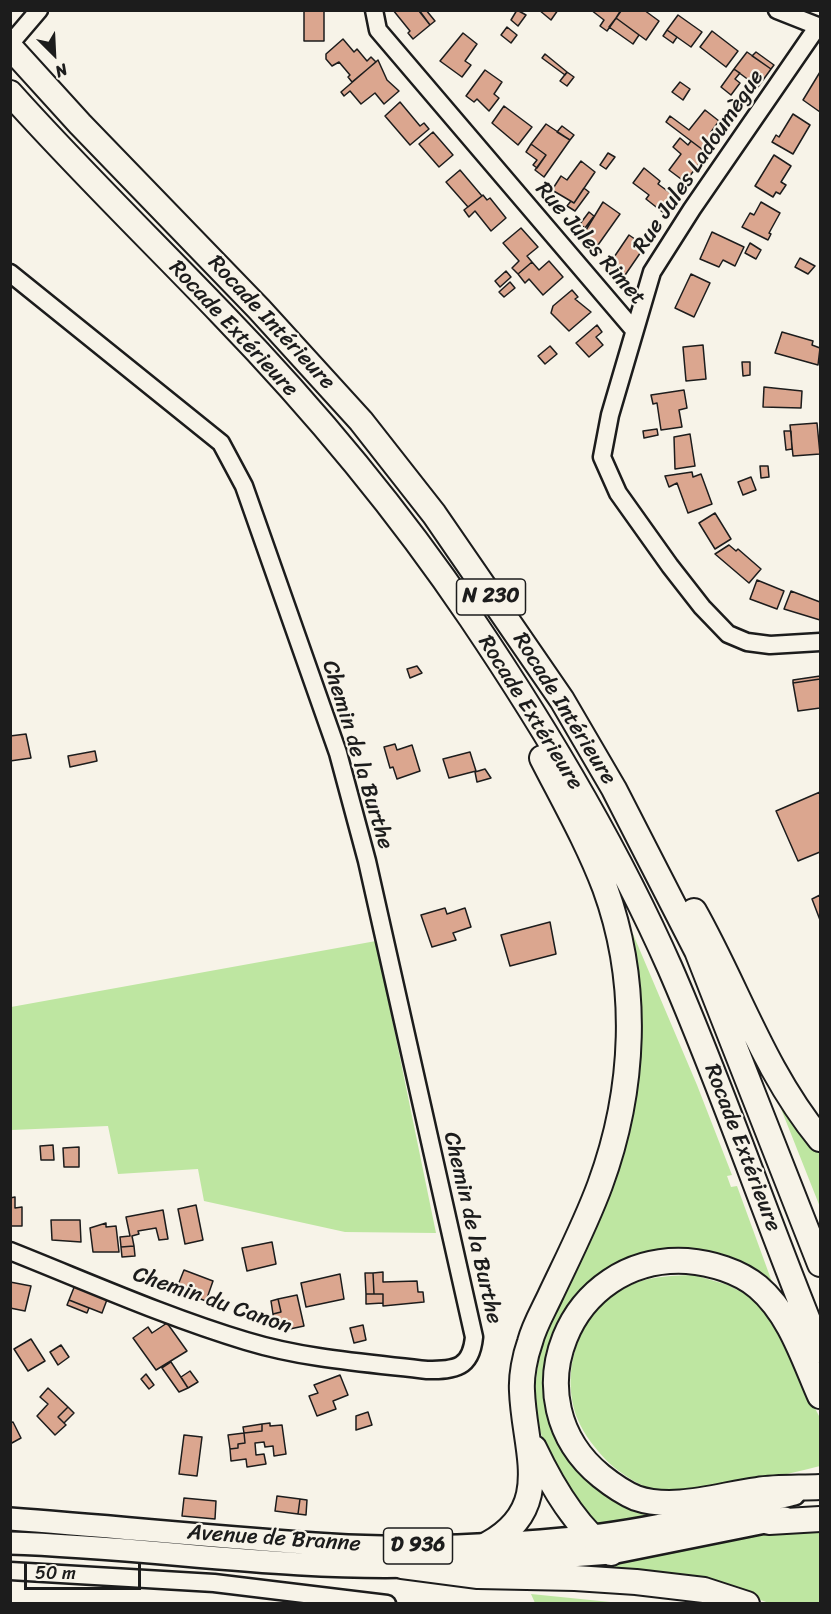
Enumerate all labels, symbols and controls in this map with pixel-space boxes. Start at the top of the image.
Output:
north arrow [24,24,84,84]
text: N [51,55,72,86]
street label: Rue Jules Ladoumègue [628,65,770,259]
street label: Rue Jules Rimet [529,177,651,311]
street label: Rocade Intérieure [202,250,340,396]
street label: Rocade Extérieure [163,255,303,403]
road number: N 230 [456,579,526,615]
street label: Rocade Intérieure [507,628,621,790]
street label: Rocade Extérieure [472,631,588,795]
street label: Chemin de la Burthe [316,657,398,853]
street label: Rocade Extérieure [698,1060,786,1236]
street label: Chemin de la Burthe [437,1130,507,1326]
street label: Chemin du Canon [129,1262,295,1340]
street label: Avenue de Branne [186,1520,362,1558]
road number: D 936 [384,1528,452,1564]
scale bar [27,1551,144,1589]
text: 50 m [35,1557,76,1589]

